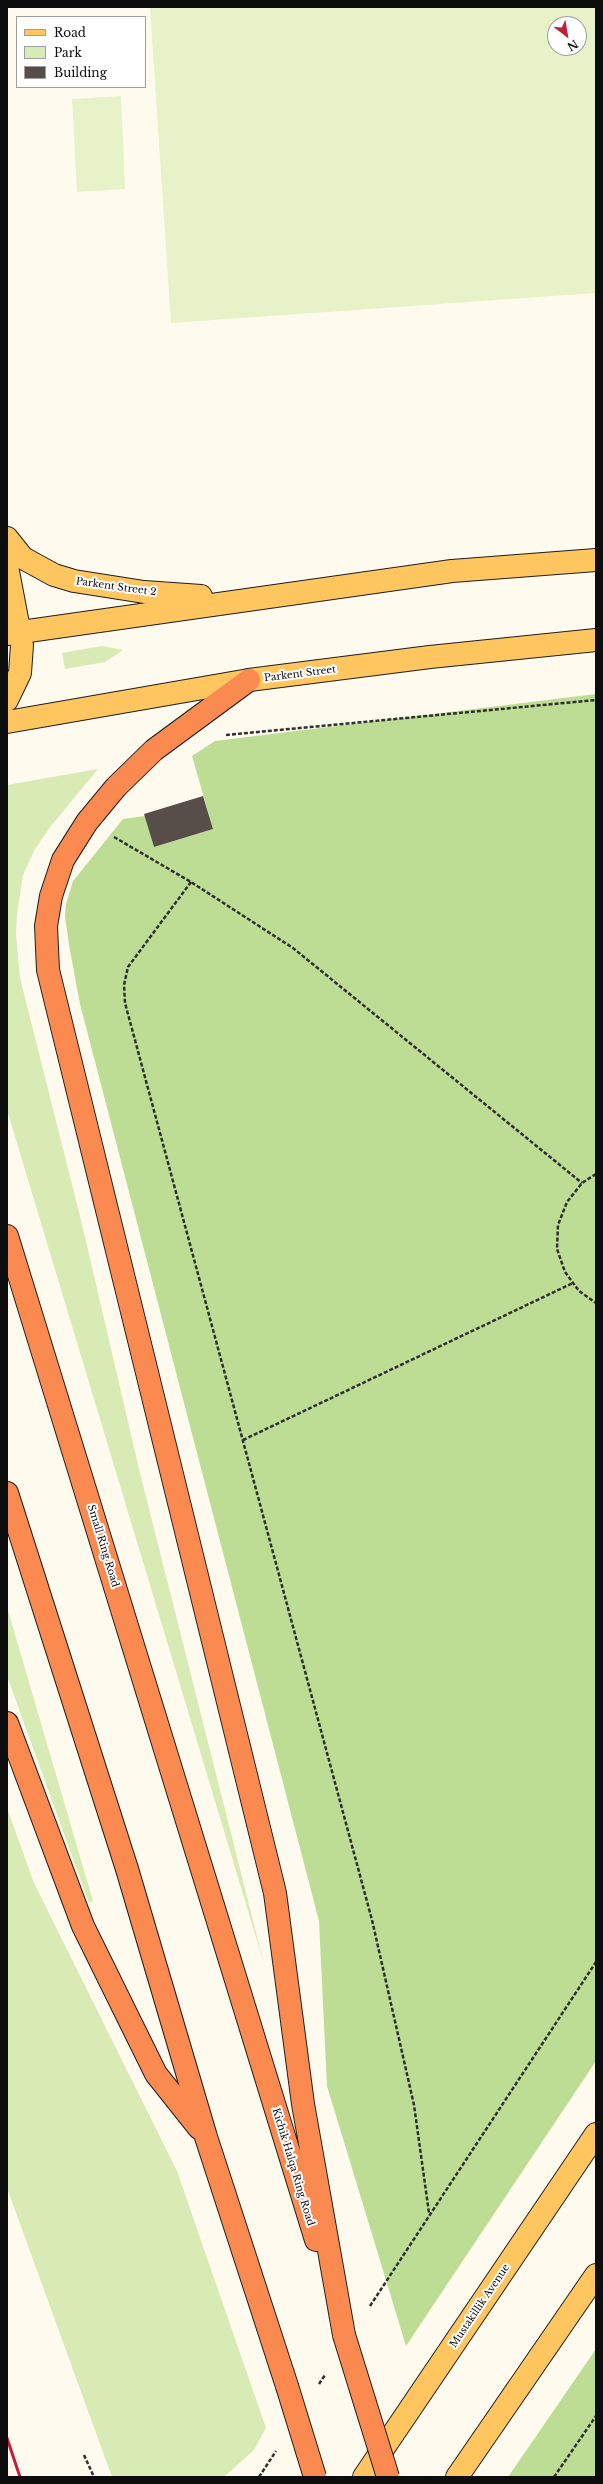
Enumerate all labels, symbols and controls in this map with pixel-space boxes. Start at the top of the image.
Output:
legend [16,16,146,88]
north arrow [547,16,587,56]
text: Road [54,25,86,40]
text: N [565,37,581,54]
text: Park [54,45,82,60]
text: Building [54,65,107,80]
street label: Parkent Street 2 [75,575,157,599]
street label: Parkent Street [263,664,337,684]
street label: Small Ring Road [85,1503,121,1589]
street label: Kichik Halqa Ring Road [269,2107,317,2227]
street label: Mustakillik Avenue [448,2262,512,2350]

